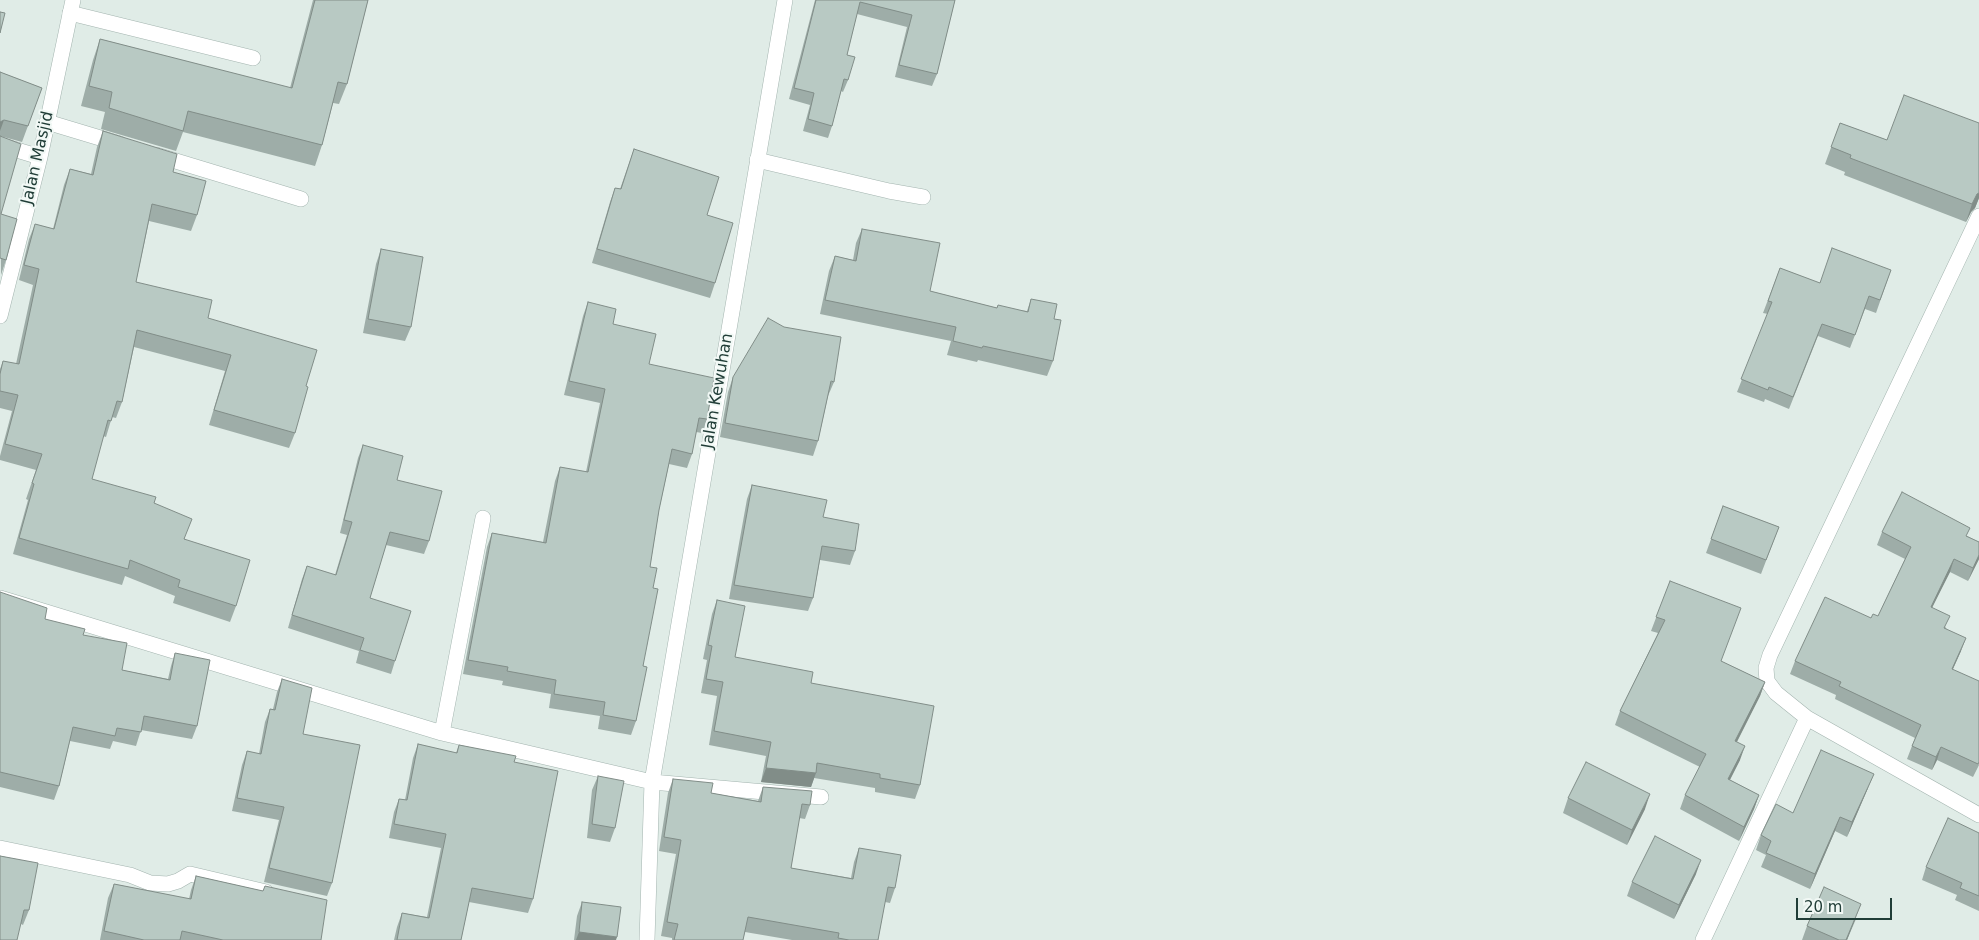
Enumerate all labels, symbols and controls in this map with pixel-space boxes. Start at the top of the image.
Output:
street label: Jalan Masjid [18,110,58,206]
street label: Jalan Kewuhan [698,332,738,450]
scale bar [1799,888,1895,920]
text: 20 m [1804,898,1842,916]

